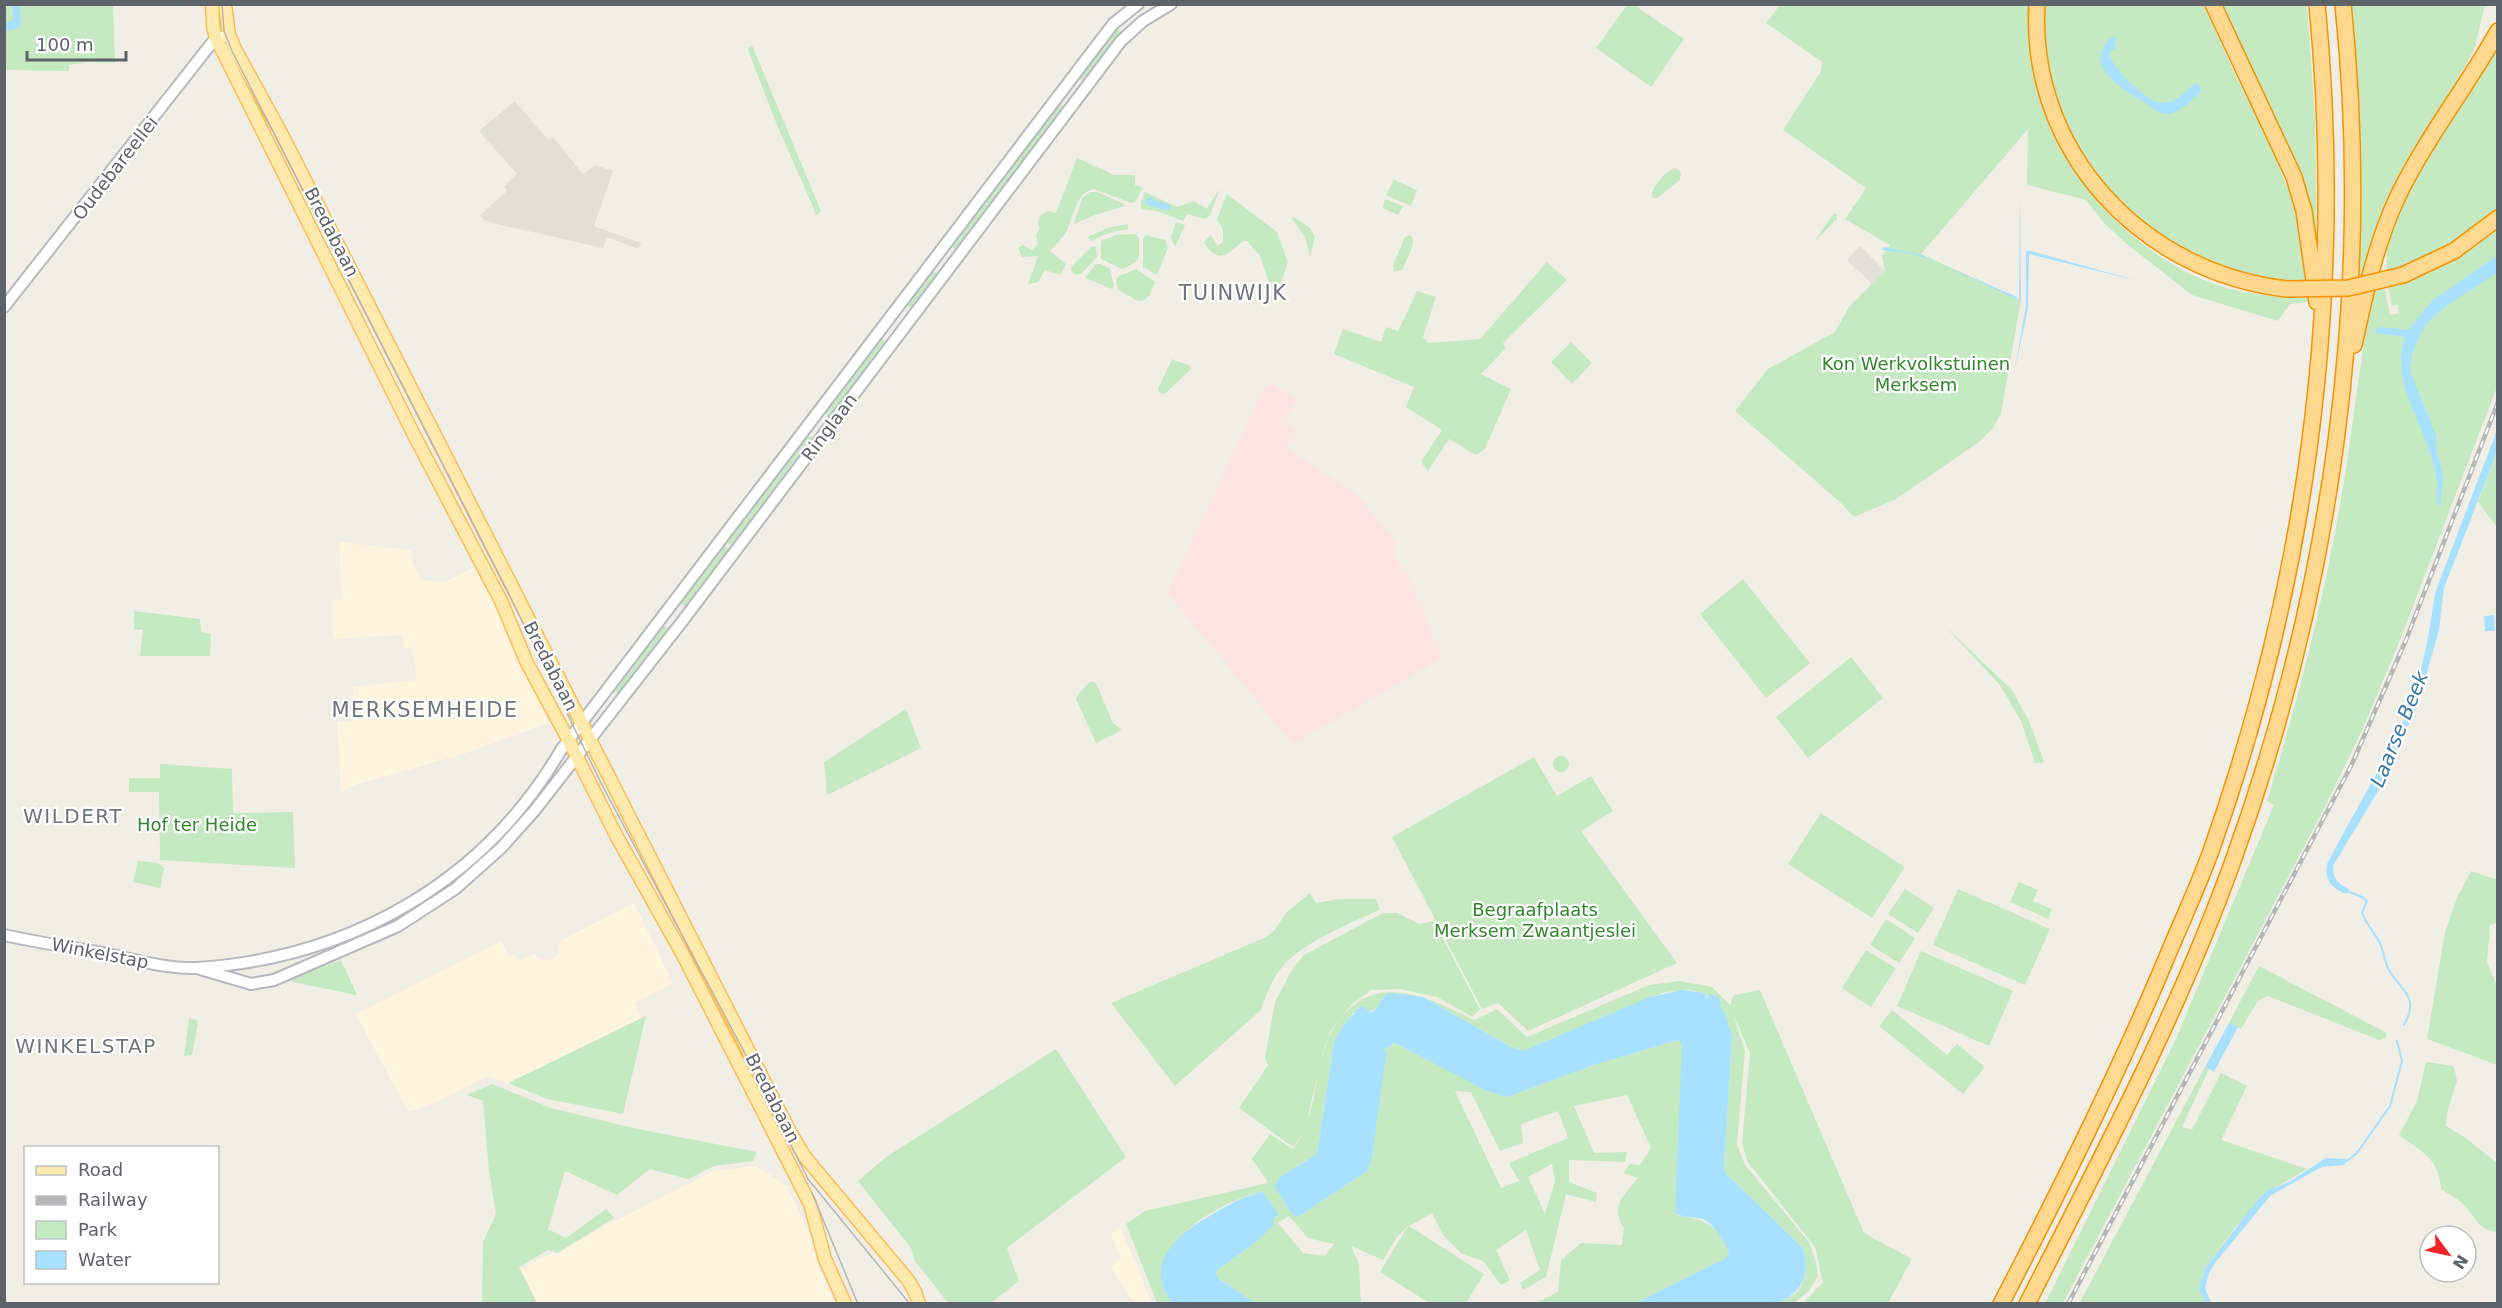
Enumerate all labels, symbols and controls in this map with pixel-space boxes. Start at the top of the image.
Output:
scale bar [27,24,126,62]
text: 100 m [36,34,94,55]
street label: Oudebareellei [68,112,162,224]
street label: Bredabaan [300,184,364,280]
district label: TUINWIJK [1177,281,1288,305]
park label: Kon Werkvolkstuinen Merksem [1822,353,2010,395]
street label: Ringlaan [797,389,861,465]
street label: Bredabaan [519,618,583,714]
water label: Laarse Beek [2365,666,2434,790]
district label: MERKSEMHEIDE [331,698,519,722]
district label: WILDERT [23,804,123,828]
park label: Hof ter Heide [137,814,257,835]
park label: Begraafplaats Merksem Zwaantjeslei [1434,899,1636,941]
street label: Winkelstap [50,933,150,973]
district label: WINKELSTAP [15,1034,157,1058]
street label: Bredabaan [741,1050,805,1146]
legend [24,1146,219,1284]
text: Road [78,1159,123,1180]
text: Railway [78,1189,148,1210]
text: Park [78,1219,117,1240]
north arrow [2418,1224,2478,1284]
text: Water [78,1249,132,1270]
text: N [2449,1251,2472,1273]

